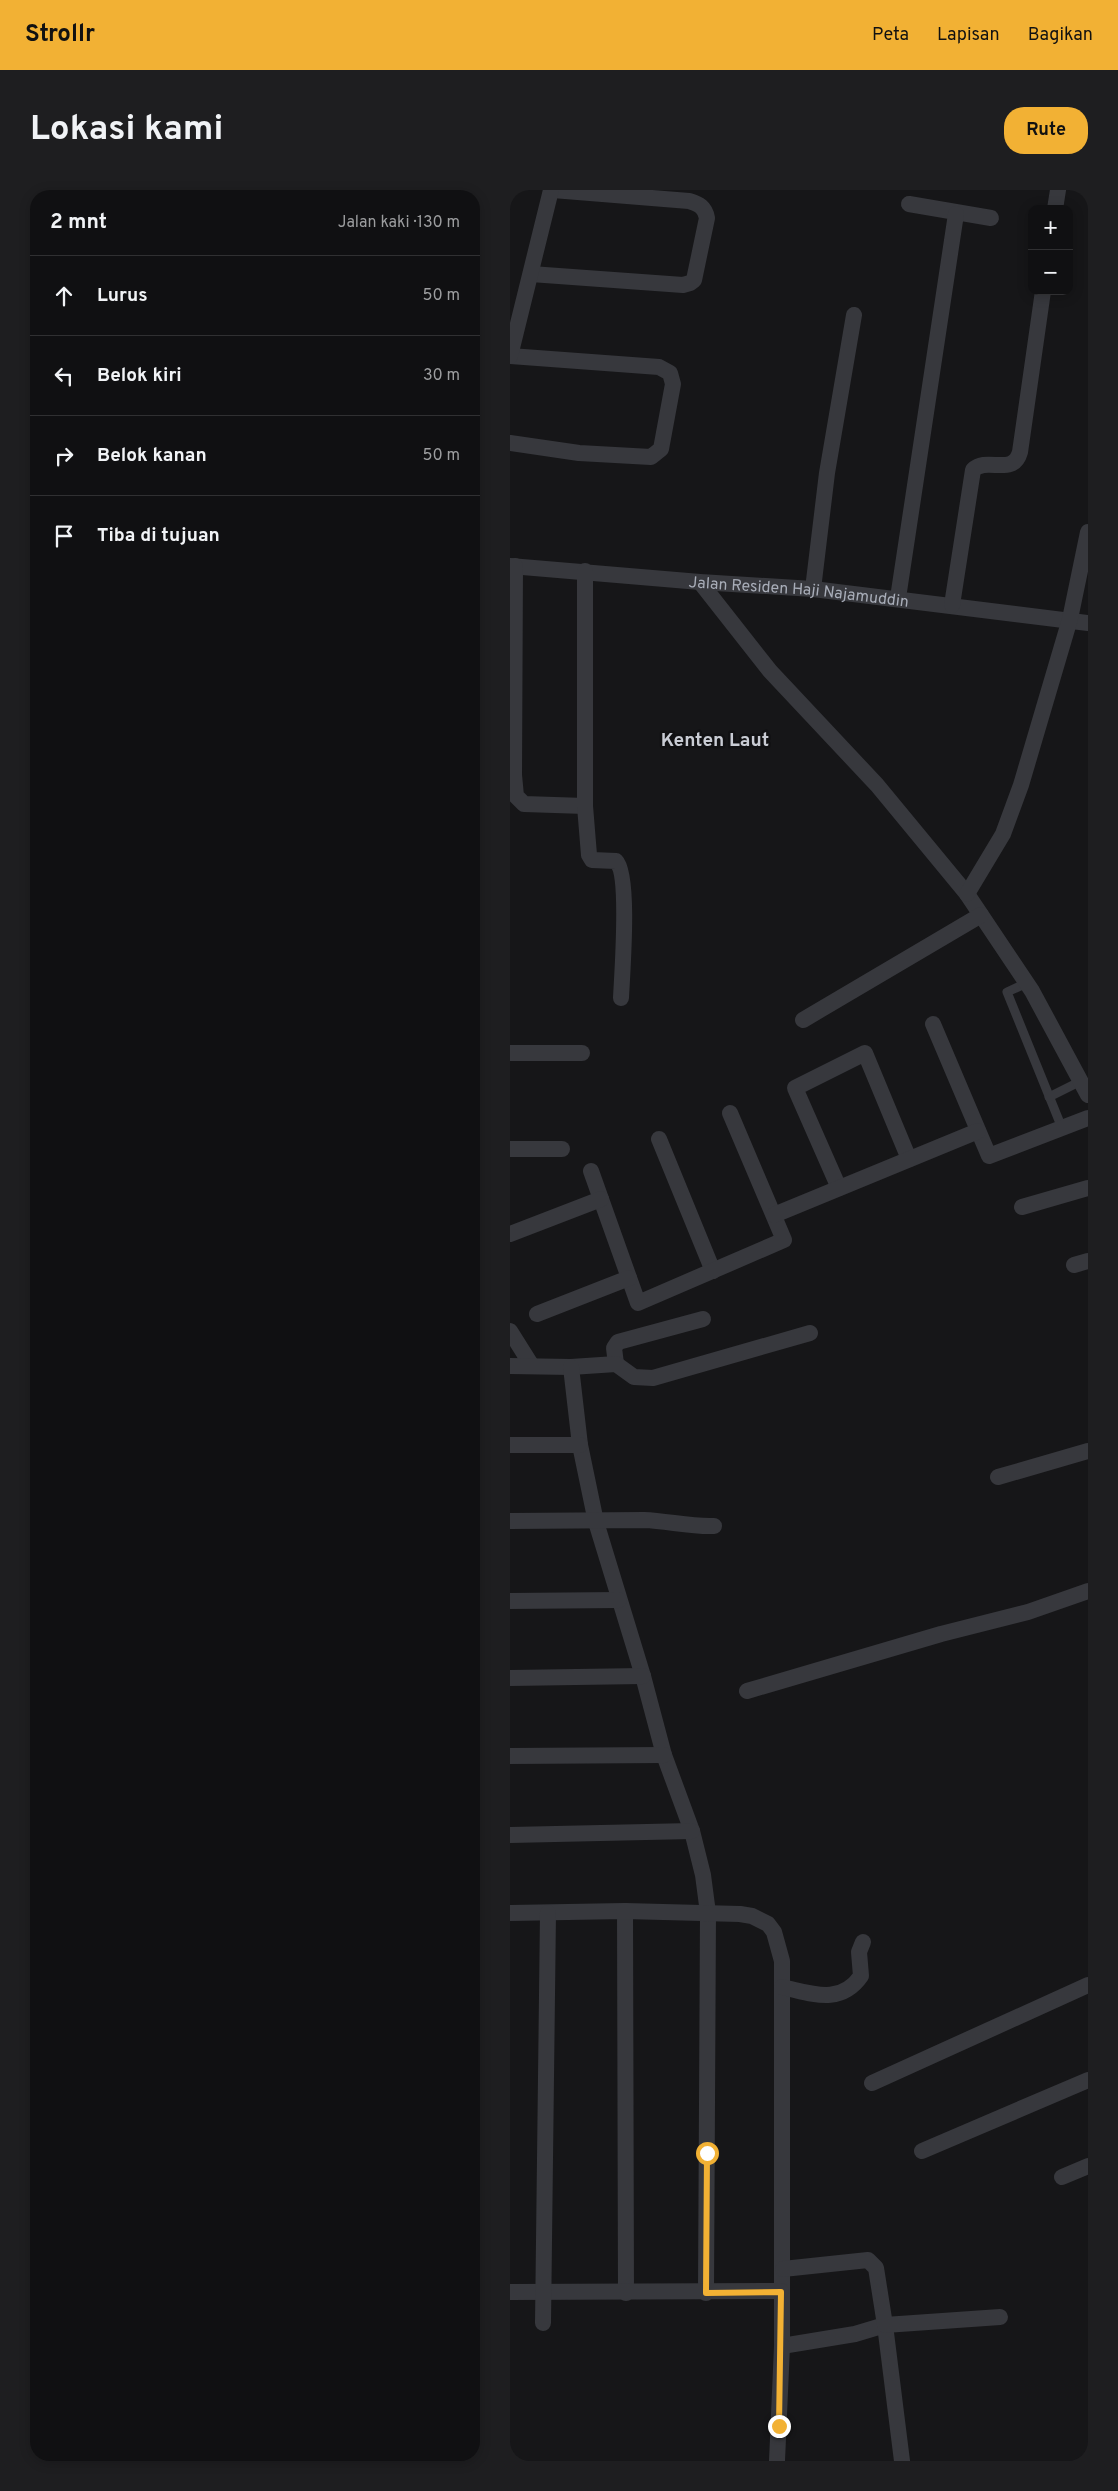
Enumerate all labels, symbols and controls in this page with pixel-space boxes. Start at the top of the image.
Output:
text: Strollr [25,20,95,50]
text: Peta [872,24,909,47]
text: Lapisan [937,24,1000,47]
text: Bagikan [1028,24,1093,47]
button: Rute [1004,107,1088,154]
text: Lokasi kami [30,108,223,152]
map controls [1028,205,1073,295]
button: + [1028,205,1073,250]
text: 2 mnt [50,209,107,236]
text: Jalan kaki · 130 m [338,213,460,233]
button: − [1028,250,1073,295]
icon: ahead [50,282,78,310]
text: Lurus [97,284,148,308]
text: 50 m [423,286,460,306]
icon: left [50,362,78,390]
text: Belok kiri [97,364,182,388]
text: 30 m [423,366,460,386]
icon: right [50,442,78,470]
text: Belok kanan [97,444,207,468]
text: 50 m [423,446,460,466]
icon: arrive [50,522,78,550]
text: Tiba di tujuan [97,524,220,548]
street label: Jalan Residen Haji Najamuddin [688,573,910,613]
district label: Kenten Laut [661,729,769,753]
route start [696,2142,719,2165]
route end [768,2415,791,2438]

